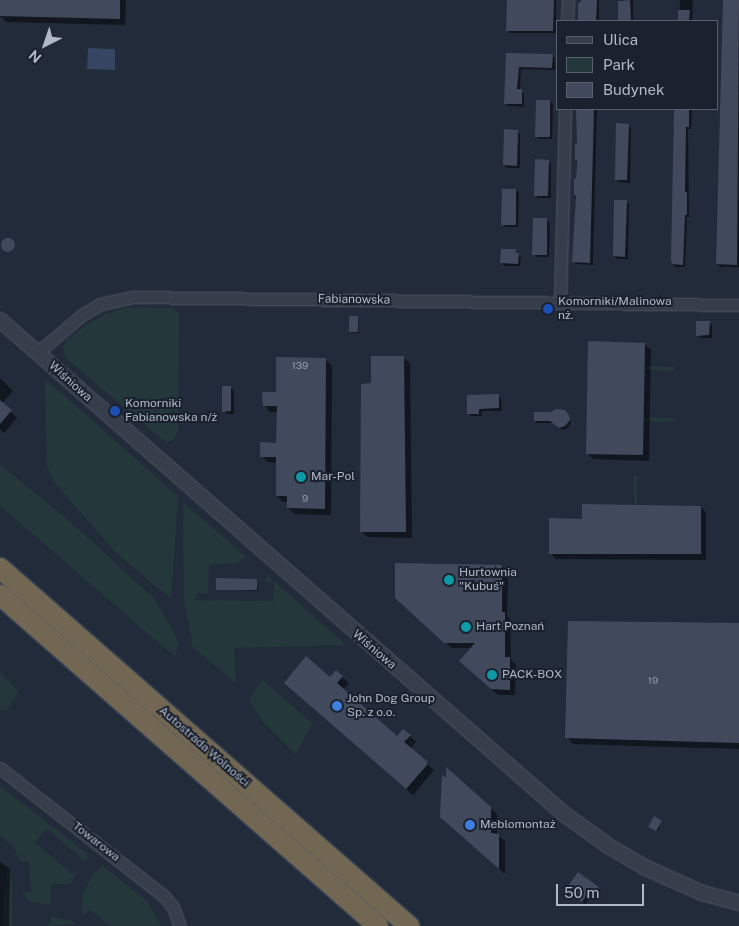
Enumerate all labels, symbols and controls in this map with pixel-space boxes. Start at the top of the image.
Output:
north arrow [20,20,70,70]
legend [556,20,719,110]
text: Ulica [603,31,638,48]
text: N [26,47,45,66]
text: Park [603,56,635,73]
text: Budynek [603,81,664,98]
street label: Fabianowska [318,292,390,308]
place label: Komorniki/Malinowa nż. [558,295,672,323]
marker: Komorniki/Malinowa nż. [542,303,554,315]
street label: Wiśniowa [46,359,94,405]
house number: 139 [292,360,308,372]
place label: Komorniki Fabianowska n/ż [125,397,217,425]
marker: Komorniki Fabianowska n/ż [109,405,121,417]
place label: Mar-Pol [311,470,355,484]
marker: Mar-Pol [295,471,307,483]
house number: 9 [302,493,308,505]
place label: Hurtownia "Kubuś" [459,566,517,594]
marker: Hurtownia "Kubuś" [443,574,455,586]
place label: Hart Poznań [476,620,544,634]
marker: Hart Poznań [460,621,472,633]
street label: Wiśniowa [349,627,399,673]
place label: PACK-BOX [502,668,562,682]
marker: PACK-BOX [486,669,498,681]
house number: 19 [648,675,658,687]
place label: John Dog Group Sp. z o.o. [347,692,435,720]
marker: John Dog Group Sp. z o.o. [331,700,343,712]
street label: Autostrada Wolności [156,704,252,790]
place label: Meblomontaż [480,818,555,832]
street label: Towarowa [70,819,122,865]
marker: Meblomontaż [464,819,476,831]
scale bar [559,874,646,906]
text: 50 m [564,884,599,901]

